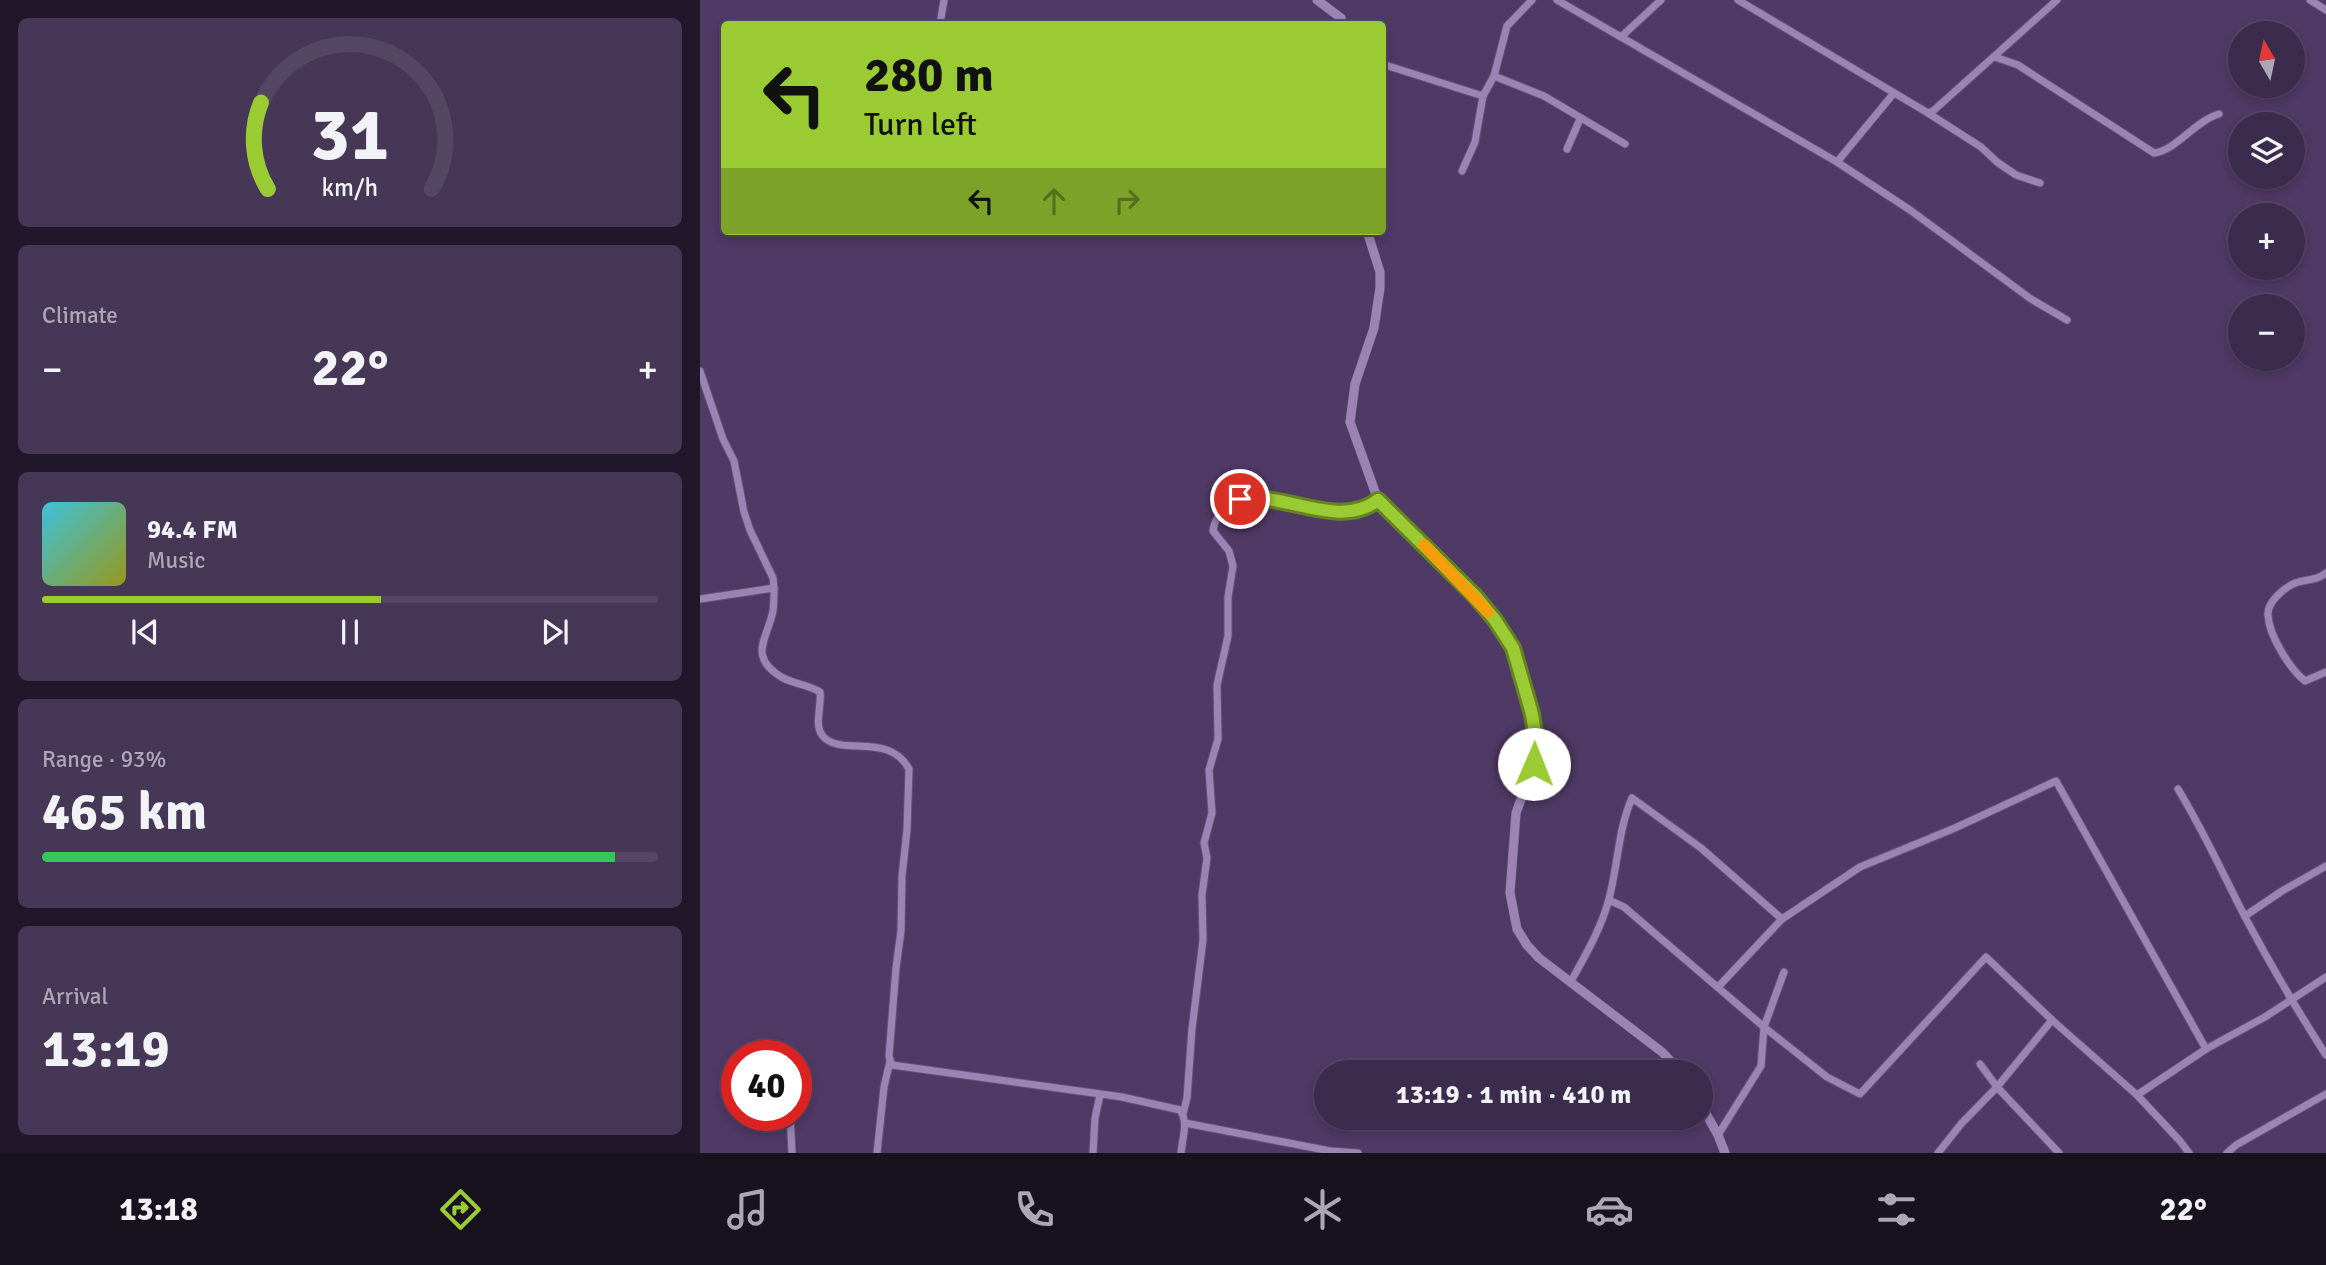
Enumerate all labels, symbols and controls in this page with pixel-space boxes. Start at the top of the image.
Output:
north arrow [2228,21,2305,98]
map controls [2228,21,2305,371]
text: 280 m [864,45,994,105]
icon: left [749,49,840,140]
text: 31 [311,91,389,180]
text: Turn left [864,105,977,144]
button: layers [2228,112,2305,189]
text: km/h [322,171,378,202]
icon: left [962,182,1000,220]
icon: ahead [1035,182,1073,220]
icon: right [1108,182,1146,220]
button: + [2228,203,2305,280]
button: − [2228,294,2305,371]
text: Climate [42,301,118,330]
text: 22° [312,336,388,400]
text: − [42,346,63,393]
text: + [637,346,658,393]
pin [1210,469,1270,529]
icon: arrive [1221,480,1259,518]
text: 94.4 FM [147,514,238,546]
text: Music [147,546,205,575]
icon: previous [126,613,164,651]
icon: pause [331,613,369,651]
icon: next [536,613,574,651]
position arrow [1497,727,1571,801]
text: Range · 93% [42,745,166,774]
text: 465 km [42,780,207,844]
text: Arrival [42,982,108,1011]
text: 13:19 [42,1017,170,1081]
speed limit sign: 40 [721,1040,812,1131]
text: 13:19 · 1 min · 410 m [1396,1079,1631,1111]
icon: directions [436,1185,485,1234]
icon: music [723,1185,772,1234]
icon: phone [1010,1185,1059,1234]
icon: climate [1298,1185,1347,1234]
icon: car [1585,1185,1634,1234]
icon: filters [1872,1185,1921,1234]
text: 13:18 [119,1190,198,1229]
text: 22° [2159,1190,2207,1229]

